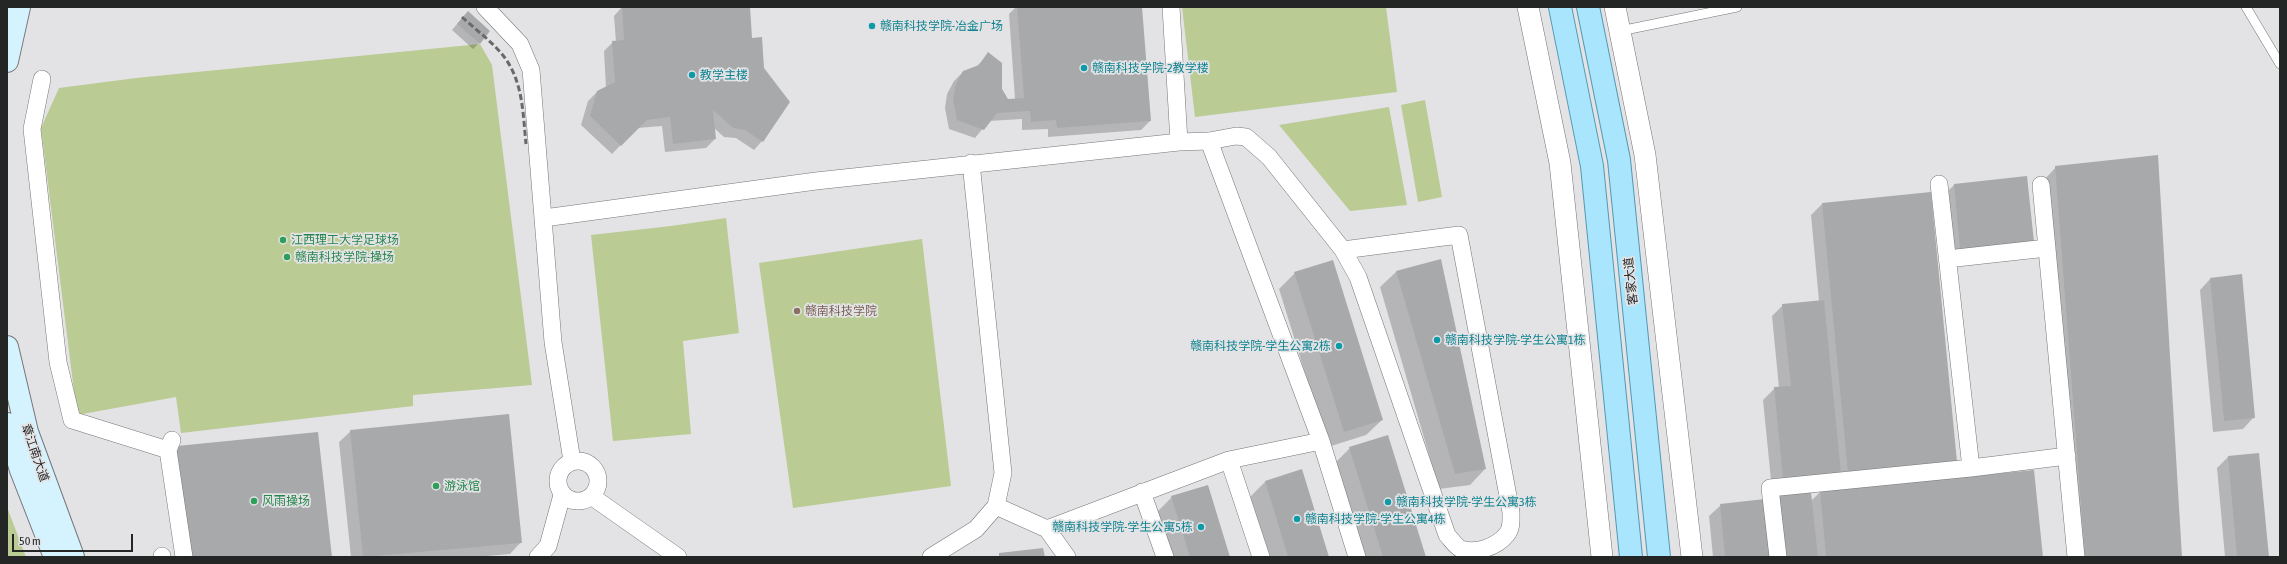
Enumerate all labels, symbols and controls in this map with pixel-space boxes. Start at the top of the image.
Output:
place label: 赣南科技学院-冶金广场 [880,19,1003,33]
marker: 赣南科技学院-冶金广场 [867,21,877,31]
place label: 赣南科技学院-2教学楼 [1092,61,1209,75]
marker: 赣南科技学院-2教学楼 [1079,63,1089,73]
place label: 教学主楼 [700,68,748,82]
marker: 教学主楼 [687,70,697,80]
place label: 江西理工大学足球场 [291,233,399,247]
marker: 江西理工大学足球场 [278,235,288,245]
place label: 赣南科技学院-操场 [295,250,394,264]
marker: 赣南科技学院-操场 [282,252,292,262]
street label: 客家大道 [1621,256,1641,306]
place label: 赣南科技学院 [805,304,877,318]
marker: 赣南科技学院 [792,306,802,316]
place label: 赣南科技学院-学生公寓1栋 [1445,333,1586,347]
marker: 赣南科技学院-学生公寓1栋 [1432,335,1442,345]
place label: 赣南科技学院-学生公寓2栋 [1190,339,1331,353]
marker: 赣南科技学院-学生公寓2栋 [1334,341,1344,351]
street label: 章江南大道 [18,422,52,484]
place label: 游泳馆 [444,479,480,493]
marker: 游泳馆 [431,481,441,491]
place label: 风雨操场 [262,494,310,508]
place label: 赣南科技学院-学生公寓3栋 [1396,495,1537,509]
marker: 风雨操场 [249,496,259,506]
marker: 赣南科技学院-学生公寓3栋 [1383,497,1393,507]
place label: 赣南科技学院-学生公寓4栋 [1305,512,1446,526]
marker: 赣南科技学院-学生公寓4栋 [1292,514,1302,524]
place label: 赣南科技学院-学生公寓5栋 [1052,520,1193,534]
marker: 赣南科技学院-学生公寓5栋 [1196,522,1206,532]
scale bar [14,526,135,552]
text: 50 m [19,534,41,548]

